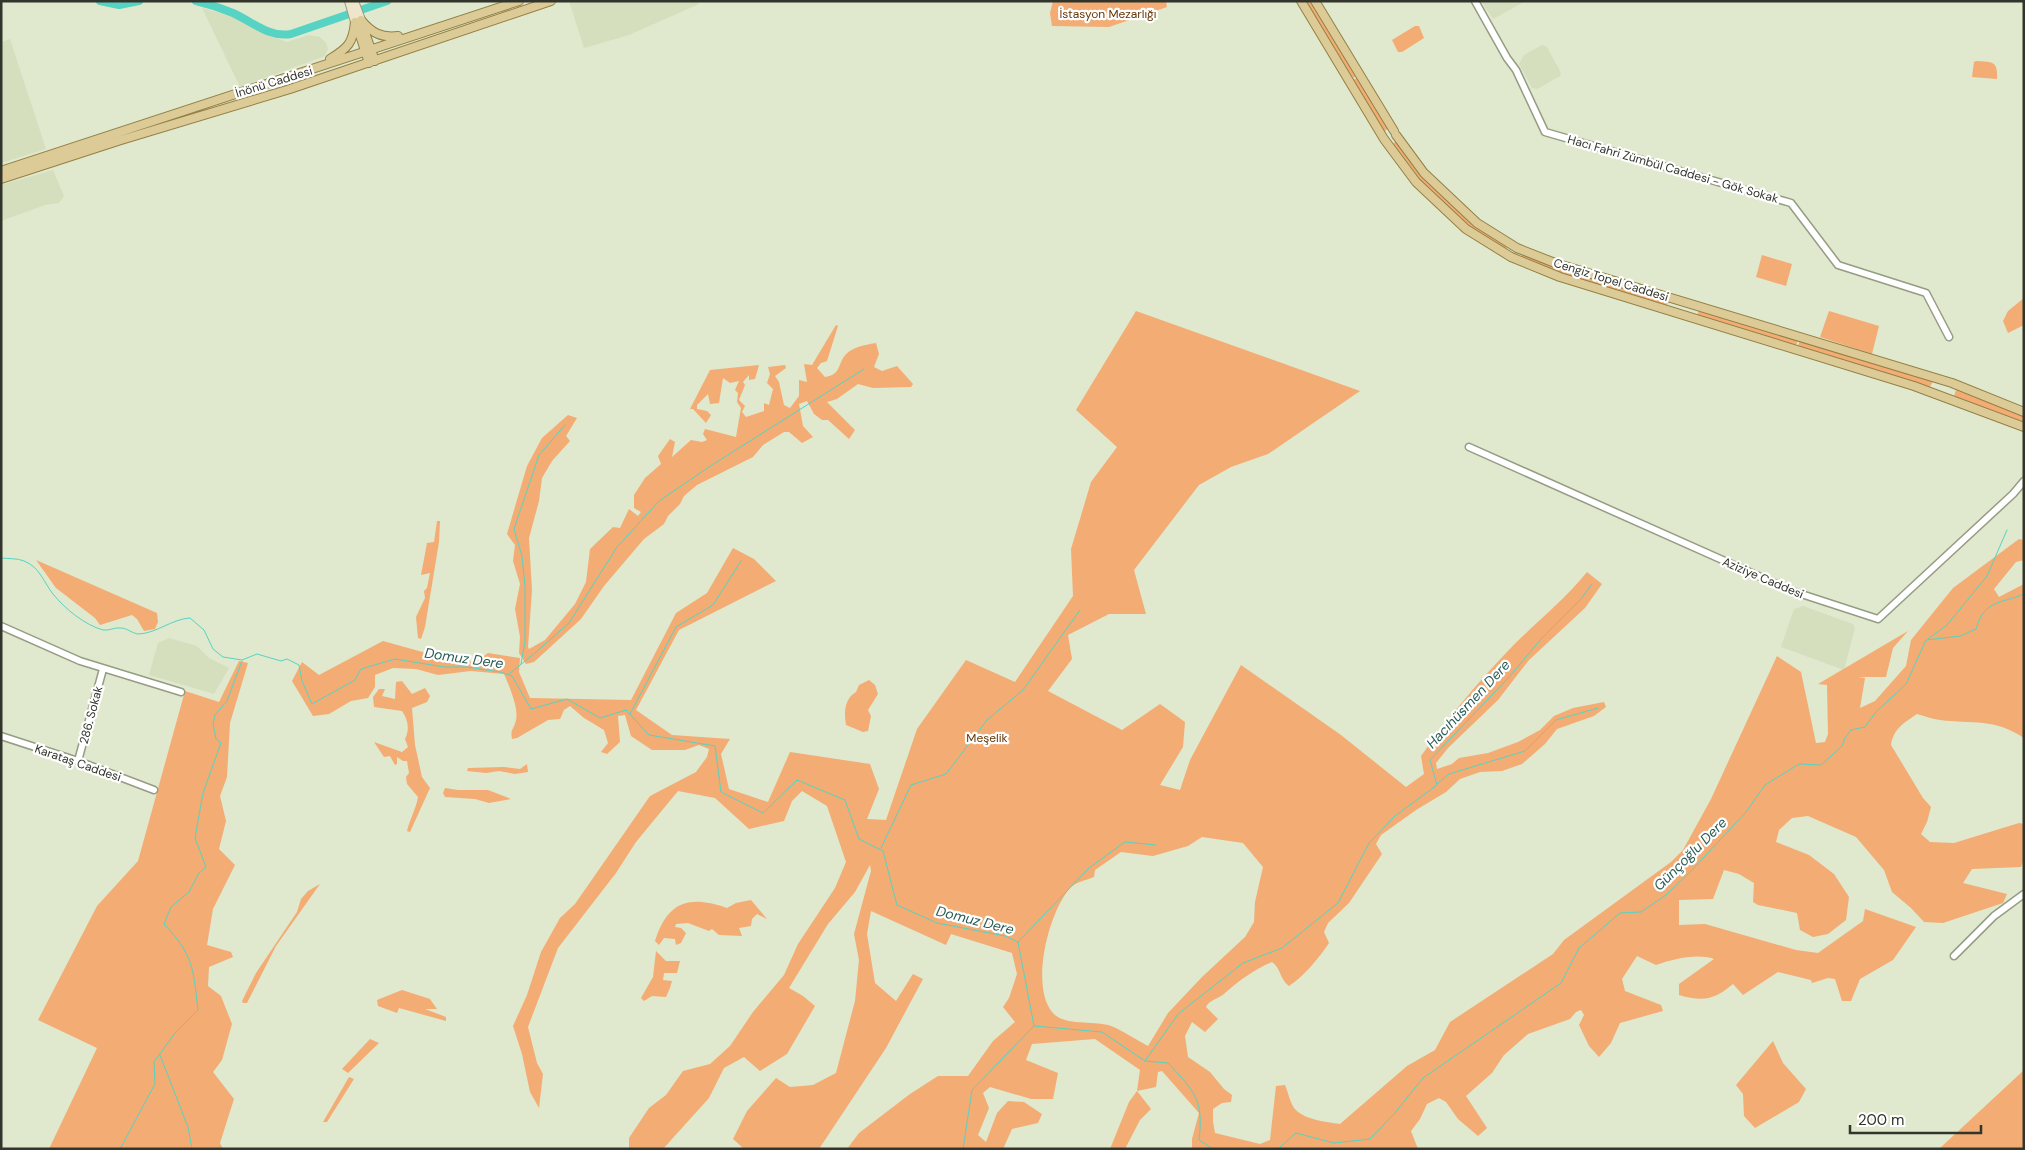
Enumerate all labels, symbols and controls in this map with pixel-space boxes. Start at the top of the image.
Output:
park label: İstasyon Mezarlığı [1060,6,1156,22]
street label: İnönü Caddesi [234,63,315,101]
street label: Hacı Fahri Zümbül Caddesi - Gök Sokak [1566,131,1780,207]
street label: Cengiz Topel Caddesi [1552,255,1671,305]
street label: Aziziye Caddesi [1720,554,1806,602]
water label: Domuz Dere [423,644,505,672]
water label: Hacıhüsmen Dere [1422,656,1514,752]
street label: 286. Sokak [76,684,106,746]
park label: Meşelik [966,730,1008,746]
street label: Karataş Caddesi [33,741,123,785]
water label: Günçoğlu Dere [1650,814,1730,894]
water label: Domuz Dere [934,902,1016,938]
scale bar [1850,1102,1981,1134]
text: 200 m [1858,1110,1904,1130]

